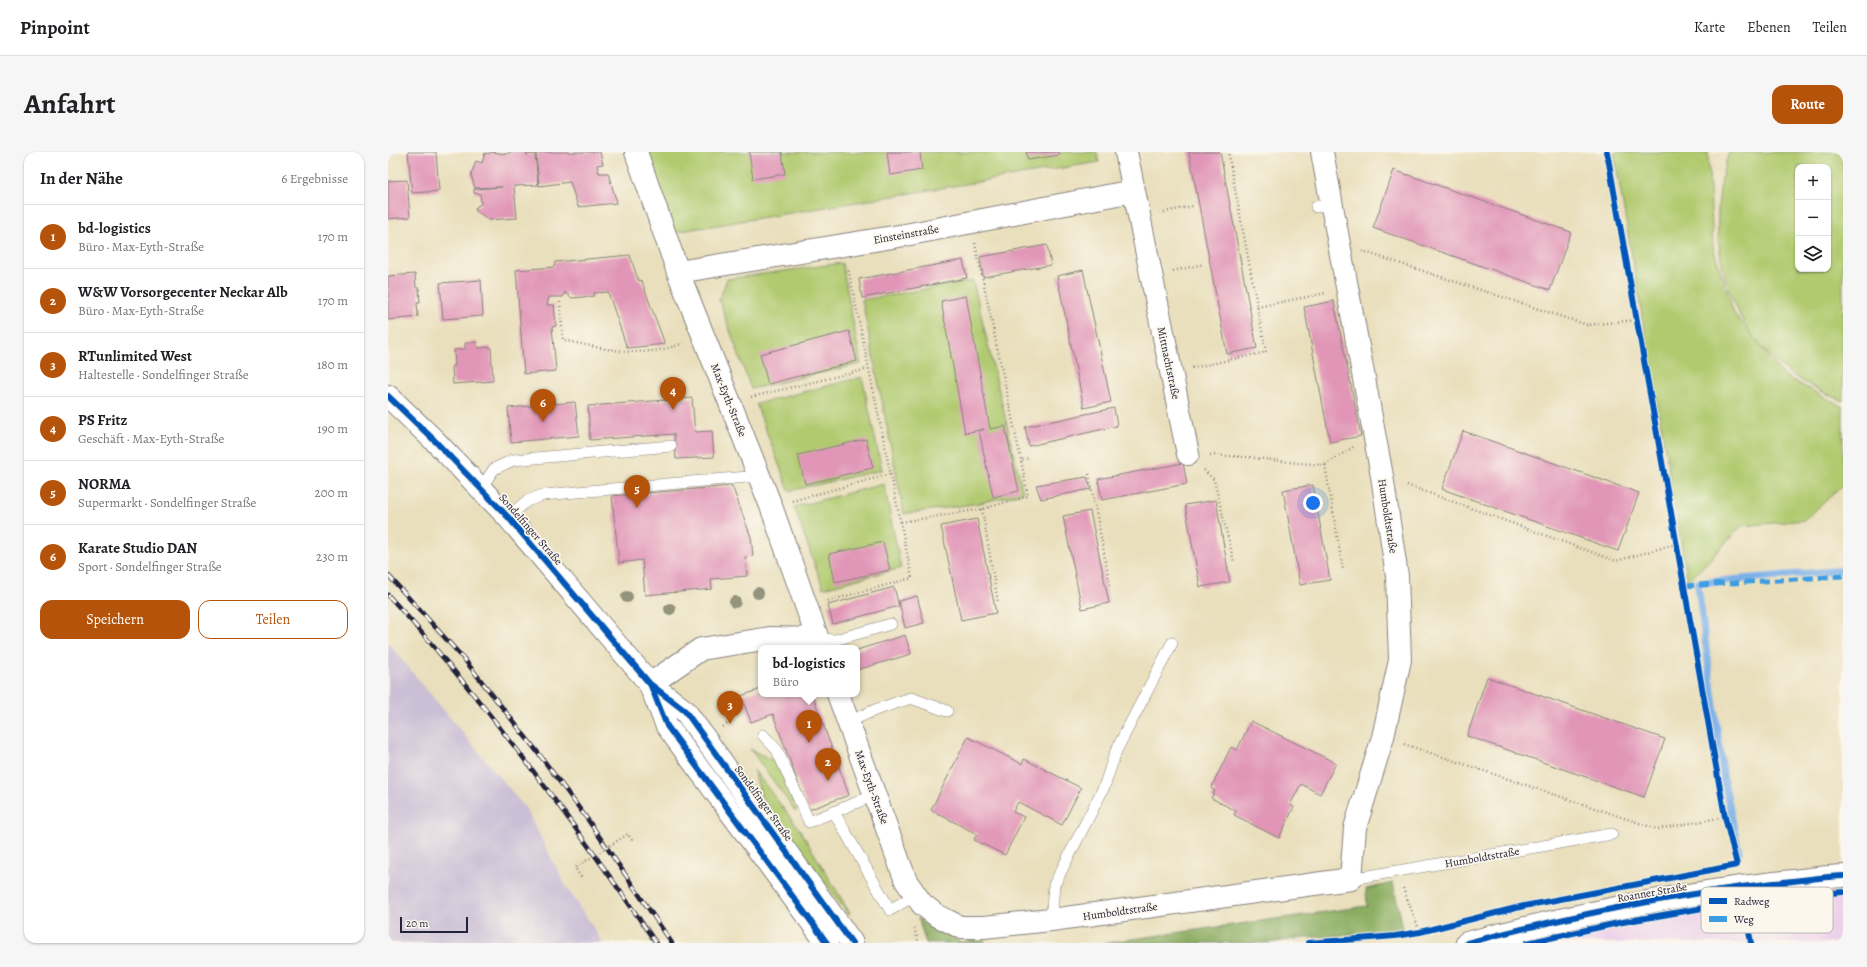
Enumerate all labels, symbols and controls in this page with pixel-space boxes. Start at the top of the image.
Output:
text: Pinpoint [20,15,90,41]
text: Karte [1694,18,1725,37]
text: Ebenen [1747,18,1791,37]
text: Teilen [1813,18,1847,37]
text: Anfahrt [24,85,116,123]
button: Route [1772,85,1843,124]
map controls [1795,164,1831,272]
button: + [1795,164,1831,200]
text: In der Nähe [40,167,123,190]
text: 6 Ergebnisse [281,170,348,187]
button: − [1795,200,1831,236]
text: bd-logistics [78,218,151,238]
street label: Einsteinstraße [872,221,940,248]
text: 1 [51,228,55,245]
text: 170 m [318,228,348,245]
button: layers [1795,236,1831,272]
text: Büro · Max-Eyth-Straße [78,238,204,255]
text: W&W Vorsorgecenter Neckar Alb [78,282,288,302]
text: 2 [50,292,56,309]
text: 170 m [318,292,348,309]
text: Büro · Max-Eyth-Straße [78,302,204,319]
street label: Mittnachtstraße [1154,326,1184,401]
text: RTunlimited West [78,346,192,366]
text: 3 [50,356,56,373]
text: 180 m [317,356,348,373]
street label: Max-Eyth-Straße [707,361,750,439]
text: Haltestelle · Sondelfinger Straße [78,366,249,383]
pin: 4 [660,377,686,410]
pin: 6 [530,389,556,422]
text: PS Fritz [78,410,127,430]
text: 4 [50,420,56,437]
text: 190 m [317,420,348,437]
text: Geschäft · Max-Eyth-Straße [78,430,224,447]
text: NORMA [78,474,131,494]
pin: 5 [624,475,650,508]
street label: Humboldtstraße [1374,478,1401,555]
text: 5 [50,484,56,501]
text: 200 m [315,484,348,501]
street label: Sondelfinger Straße [495,490,566,568]
your location [1303,493,1323,513]
text: Supermarkt · Sondelfinger Straße [78,494,256,511]
text: Karate Studio DAN [78,538,197,558]
text: 6 [50,548,56,565]
text: 230 m [316,548,348,565]
text: Sport · Sondelfinger Straße [78,558,222,575]
button: Speichern [40,600,190,639]
button: Teilen [198,600,348,639]
popup [758,645,860,697]
text: bd-logistics [773,653,845,673]
text: Büro [773,673,799,690]
pin: 3 [717,691,743,724]
pin: 1 [796,710,822,743]
pin: 2 [815,748,841,781]
street label: Max-Eyth-Straße [851,748,892,826]
street label: Sondelfinger Straße [731,762,796,844]
street label: Humboldtstraße [1444,844,1521,871]
street label: Roanner Straße [1616,879,1688,906]
legend [1701,887,1833,933]
text: Radweg [1734,894,1770,909]
street label: Humboldtstraße [1082,899,1159,924]
text: Weg [1733,912,1754,927]
scale bar [400,915,468,934]
text: 20 m [406,916,428,931]

